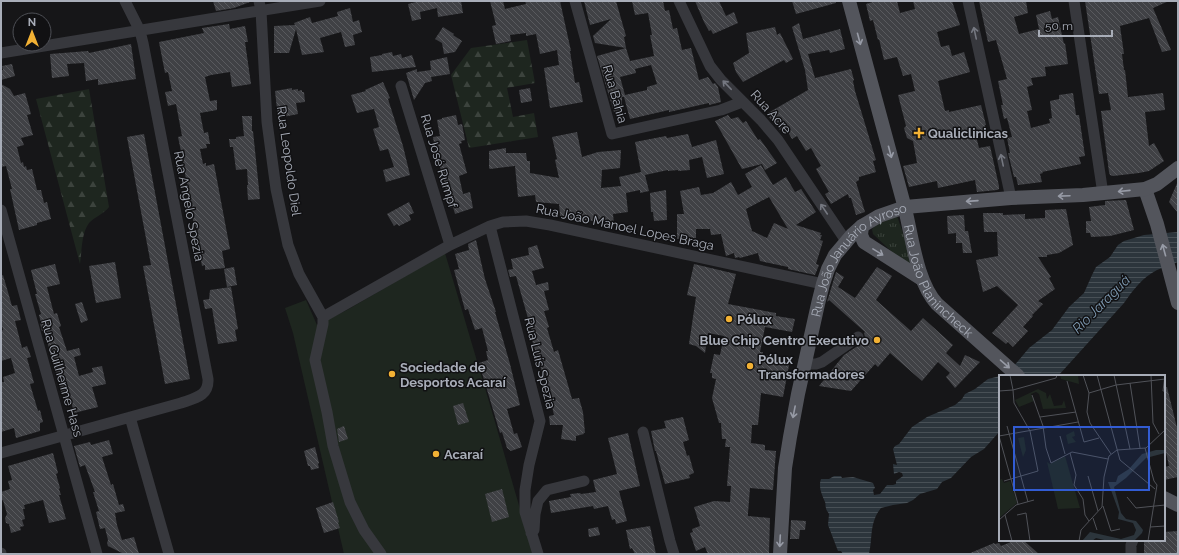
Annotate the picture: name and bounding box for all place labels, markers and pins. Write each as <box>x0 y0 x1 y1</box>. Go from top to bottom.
place label: Qualiclinicas <box>928 126 1008 141</box>
marker: Qualiclinicas <box>913 127 925 139</box>
place label: Pólux <box>737 312 772 327</box>
marker: Pólux <box>724 314 734 324</box>
place label: Blue Chip Centro Executivo <box>700 333 869 348</box>
marker: Blue Chip Centro Executivo <box>872 335 882 345</box>
place label: Pólux Transformadores <box>758 352 865 382</box>
place label: Sociedade de Desportos Acaraí <box>400 360 506 390</box>
marker: Pólux Transformadores <box>745 361 755 371</box>
marker: Sociedade de Desportos Acaraí <box>387 369 397 379</box>
place label: Acaraí <box>444 447 484 462</box>
marker: Acaraí <box>431 449 441 459</box>

